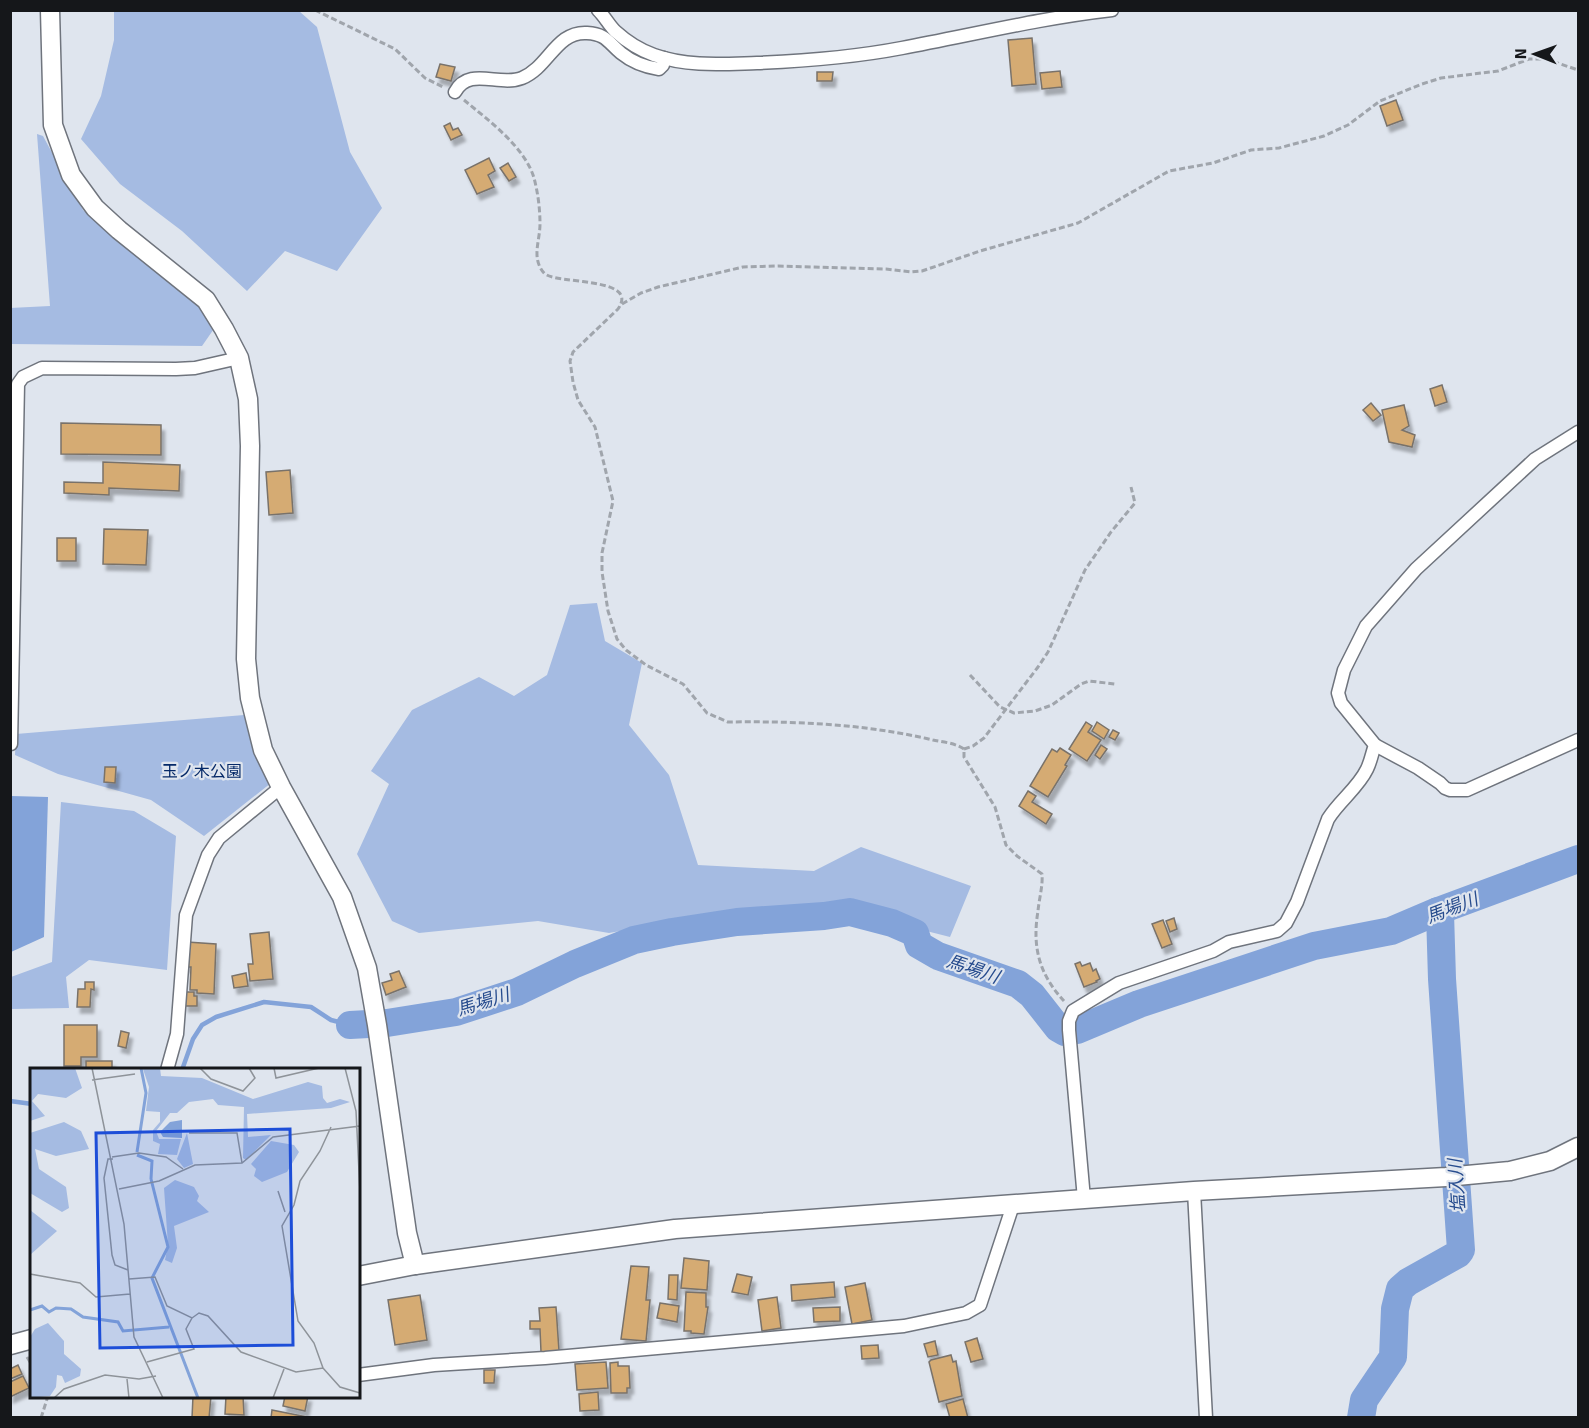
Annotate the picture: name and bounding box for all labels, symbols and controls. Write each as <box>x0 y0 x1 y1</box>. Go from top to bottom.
north arrow <box>1505 24 1565 84</box>
text: N <box>1511 48 1531 59</box>
park label: 玉ノ木公園 <box>162 762 242 782</box>
water label: 馬場川 <box>1423 887 1483 928</box>
water label: 馬場川 <box>944 950 1004 989</box>
water label: 馬場川 <box>454 983 514 1020</box>
inset map <box>30 1068 360 1398</box>
water label: 塩入川 <box>1444 1156 1470 1214</box>

